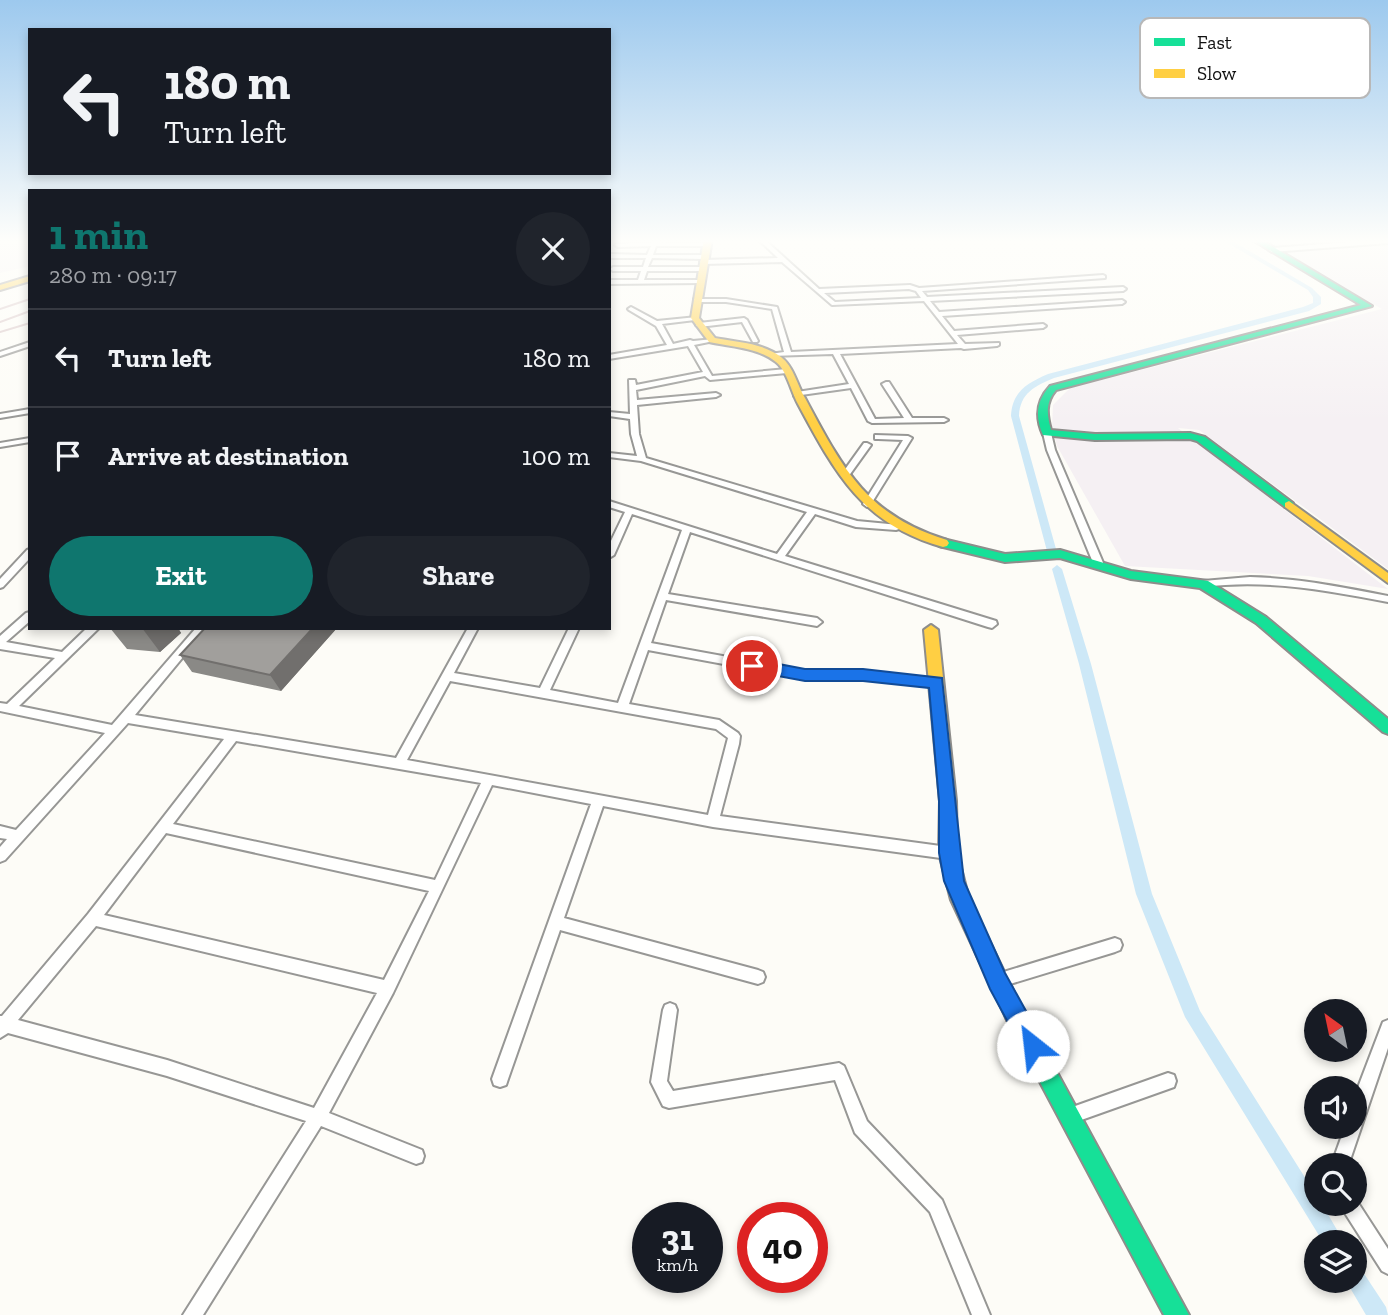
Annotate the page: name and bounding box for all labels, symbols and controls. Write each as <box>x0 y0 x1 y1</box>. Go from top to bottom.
legend <box>1140 18 1370 98</box>
text: Fast <box>1197 31 1232 54</box>
text: 180 m <box>164 53 291 112</box>
icon: left <box>49 56 140 147</box>
text: Slow <box>1197 62 1237 85</box>
text: Turn left <box>164 113 286 151</box>
text: 1 min <box>49 209 148 260</box>
button: close <box>516 212 590 286</box>
text: 280 m · 09:17 <box>49 261 177 289</box>
icon: left <box>49 339 87 377</box>
text: Turn left <box>108 342 211 374</box>
text: 180 m <box>523 342 590 374</box>
icon: arrive <box>49 437 87 475</box>
text: Arrive at destination <box>108 440 348 472</box>
text: 100 m <box>522 440 590 472</box>
button: Exit <box>49 536 313 616</box>
button: Share <box>327 536 590 616</box>
pin <box>722 636 782 696</box>
icon: arrive <box>733 647 771 685</box>
north arrow <box>1304 999 1367 1062</box>
map controls <box>1304 999 1367 1293</box>
position arrow <box>996 1009 1070 1083</box>
button: sound <box>1304 1076 1367 1139</box>
button: search <box>1304 1153 1367 1216</box>
speed limit sign: 40 <box>737 1202 828 1293</box>
text: 31 <box>661 1217 694 1259</box>
button: layers <box>1304 1230 1367 1293</box>
text: km/h <box>657 1254 698 1276</box>

